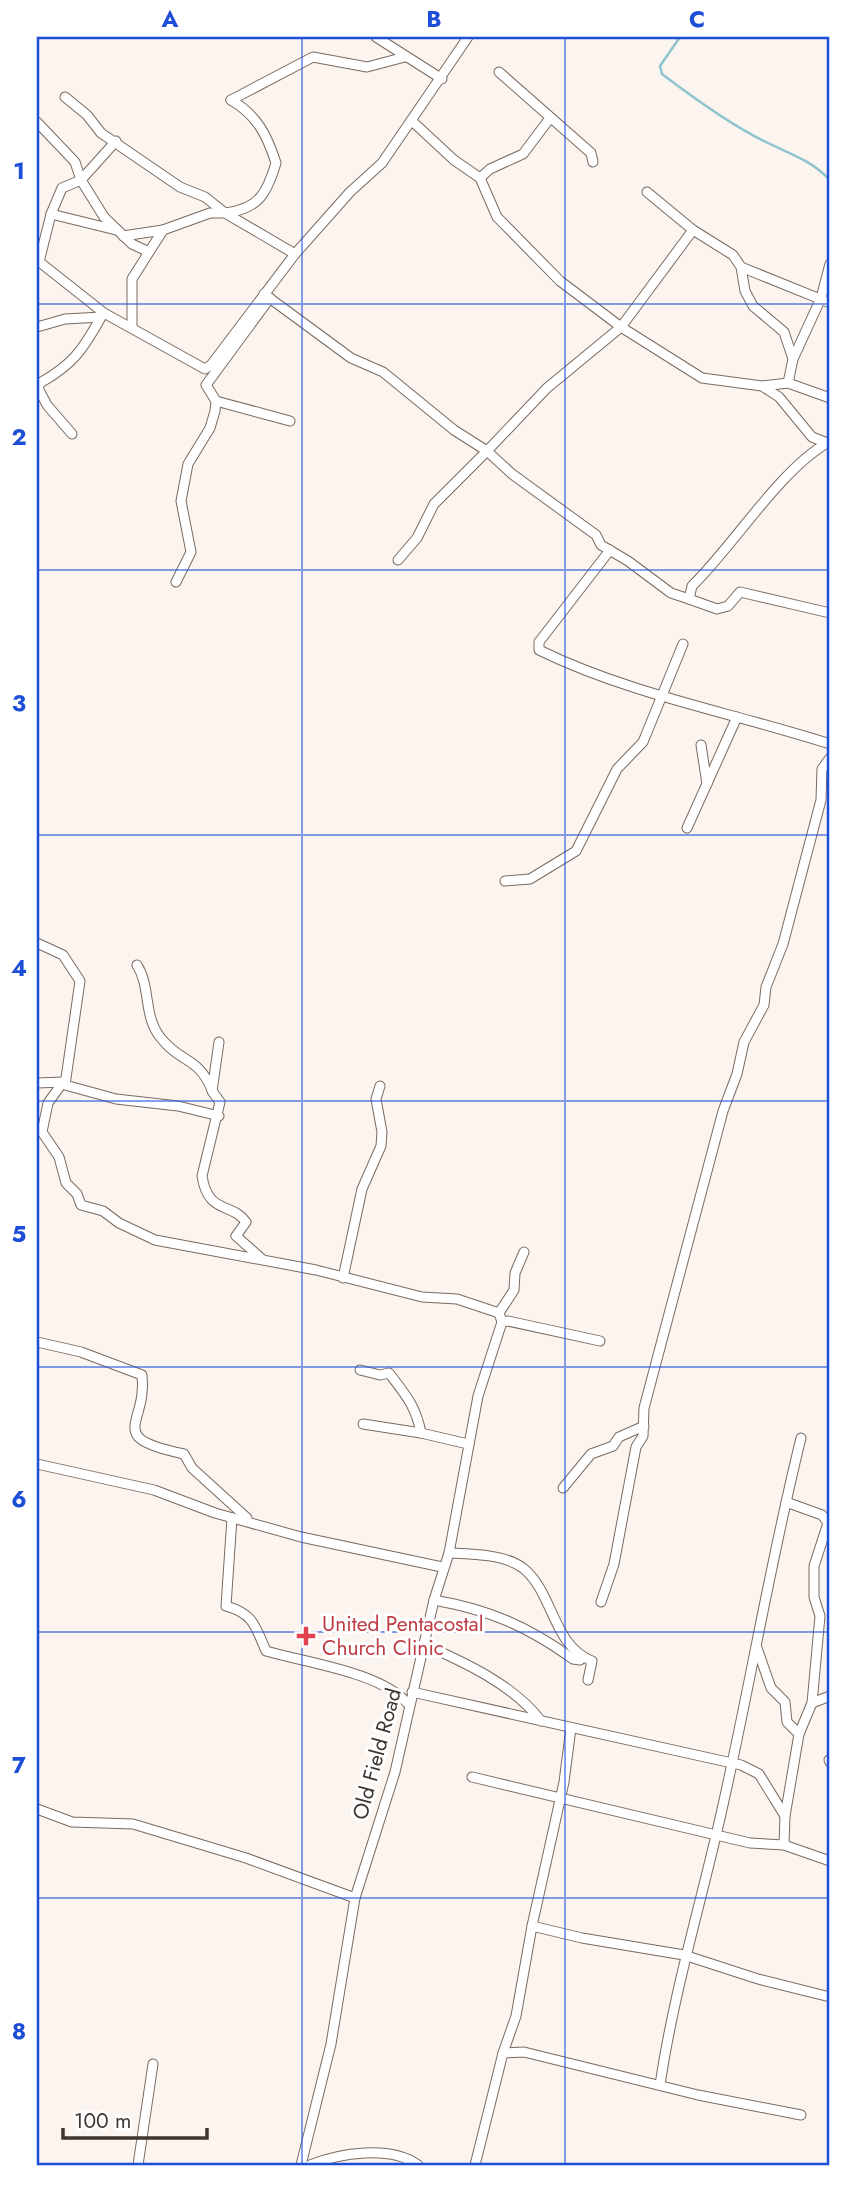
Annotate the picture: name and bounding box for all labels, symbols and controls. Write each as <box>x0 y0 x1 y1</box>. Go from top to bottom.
text: A <box>161 2 179 36</box>
text: B <box>426 2 442 36</box>
text: C <box>689 2 705 36</box>
text: 1 <box>13 154 25 188</box>
text: 2 <box>11 420 27 454</box>
text: 3 <box>12 686 26 720</box>
text: 4 <box>11 951 27 985</box>
text: 5 <box>12 1217 26 1251</box>
text: 6 <box>11 1482 27 1516</box>
place label: United Pentacostal Church Clinic <box>322 1609 484 1663</box>
marker: United Pentacostal Church Clinic <box>296 1626 316 1646</box>
street label: Old Field Road <box>345 1685 409 1823</box>
text: 7 <box>12 1748 26 1782</box>
text: 8 <box>12 2014 26 2048</box>
scale bar <box>63 2097 206 2141</box>
text: 100 m <box>74 2106 131 2136</box>

